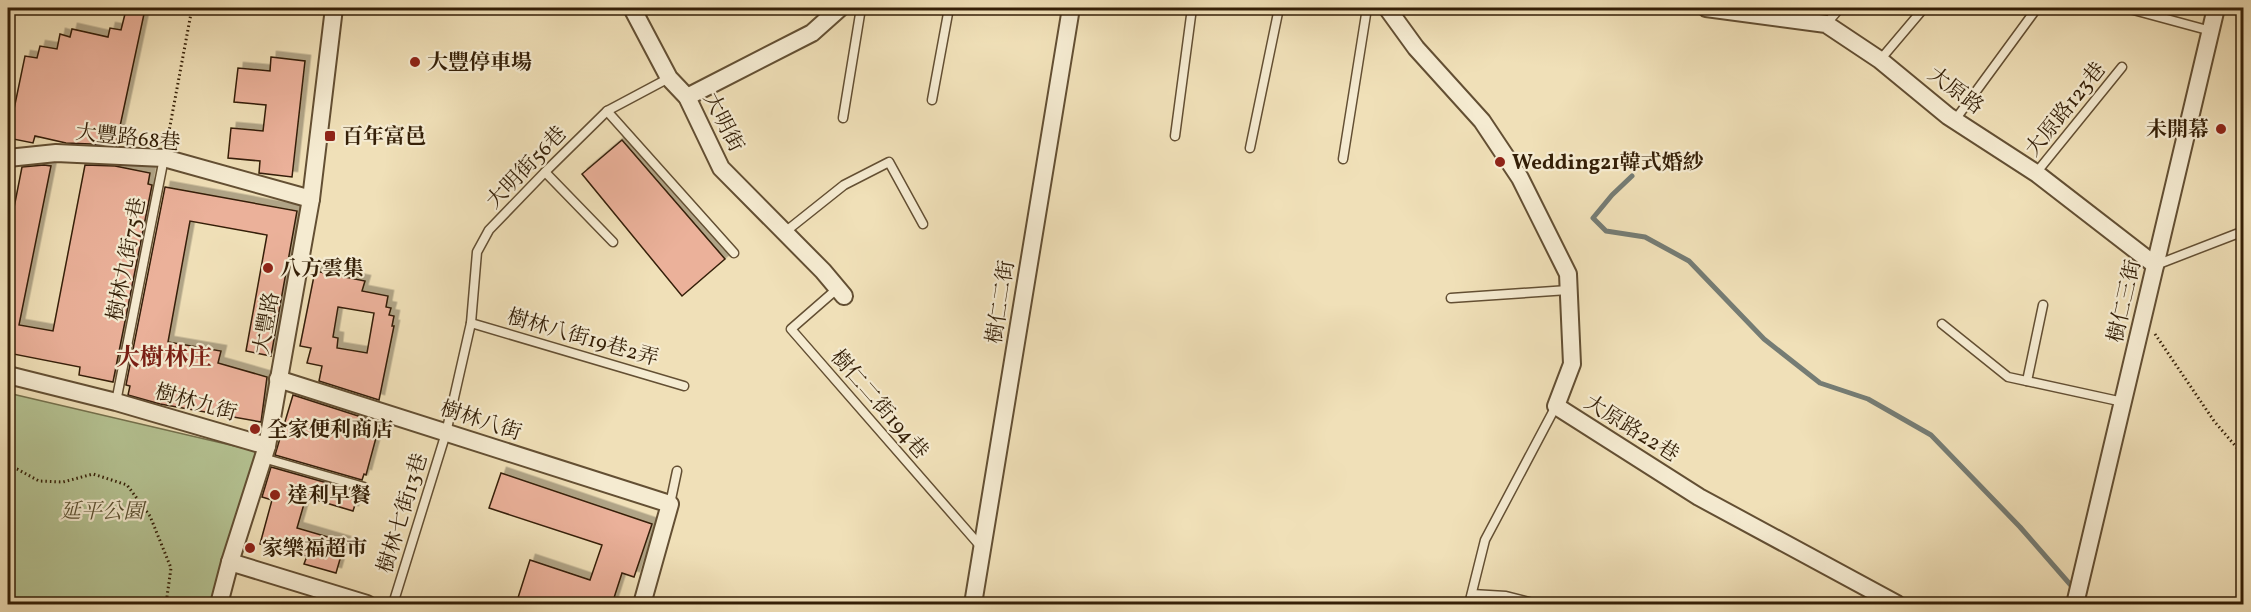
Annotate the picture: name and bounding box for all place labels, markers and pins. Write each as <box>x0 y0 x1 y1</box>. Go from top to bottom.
place label: 大豐停車場 <box>427 49 532 78</box>
marker: 大豐停車場 <box>408 55 422 69</box>
place label: 未開幕 <box>2146 116 2209 145</box>
marker: 未開幕 <box>2214 122 2228 136</box>
place label: 百年富邑 <box>342 123 426 152</box>
marker: 百年富邑 <box>323 129 337 143</box>
place label: Wedding21韓式婚紗 <box>1512 149 1704 178</box>
marker: Wedding21韓式婚紗 <box>1493 155 1507 169</box>
place label: 八方雲集 <box>280 255 364 284</box>
marker: 八方雲集 <box>261 261 275 275</box>
place label: 全家便利商店 <box>267 416 393 445</box>
marker: 全家便利商店 <box>248 422 262 436</box>
place label: 達利早餐 <box>287 482 371 511</box>
marker: 達利早餐 <box>268 488 282 502</box>
place label: 家樂福超市 <box>262 535 367 564</box>
marker: 家樂福超市 <box>243 541 257 555</box>

